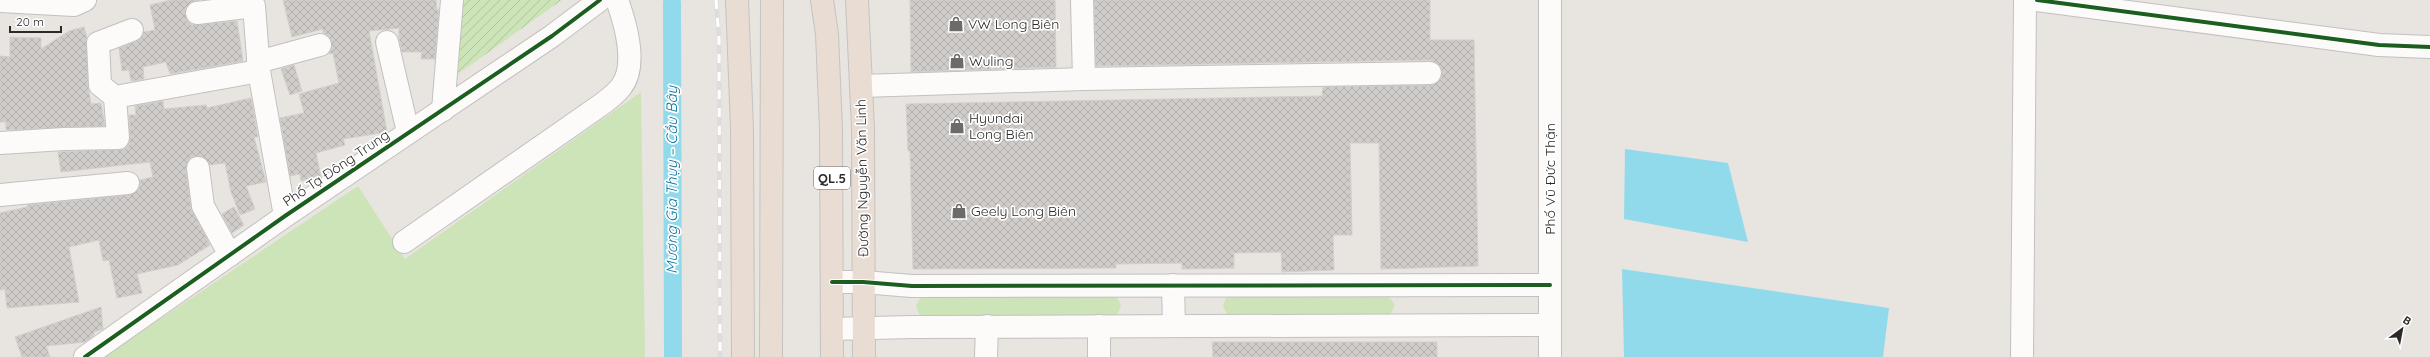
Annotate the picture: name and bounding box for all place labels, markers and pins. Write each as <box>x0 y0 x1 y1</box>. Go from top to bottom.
shop icon: VW Long Biên <box>947 15 965 33</box>
place label: VW Long Biên <box>968 15 1059 33</box>
shop icon: Wuling <box>948 52 966 70</box>
place label: Wuling <box>969 52 1013 70</box>
place label: Hyundai Long Biên <box>969 109 1034 143</box>
shop icon: Hyundai Long Biên <box>948 117 966 135</box>
shop icon: Geely Long Biên <box>950 202 968 220</box>
place label: Geely Long Biên <box>971 202 1076 220</box>

